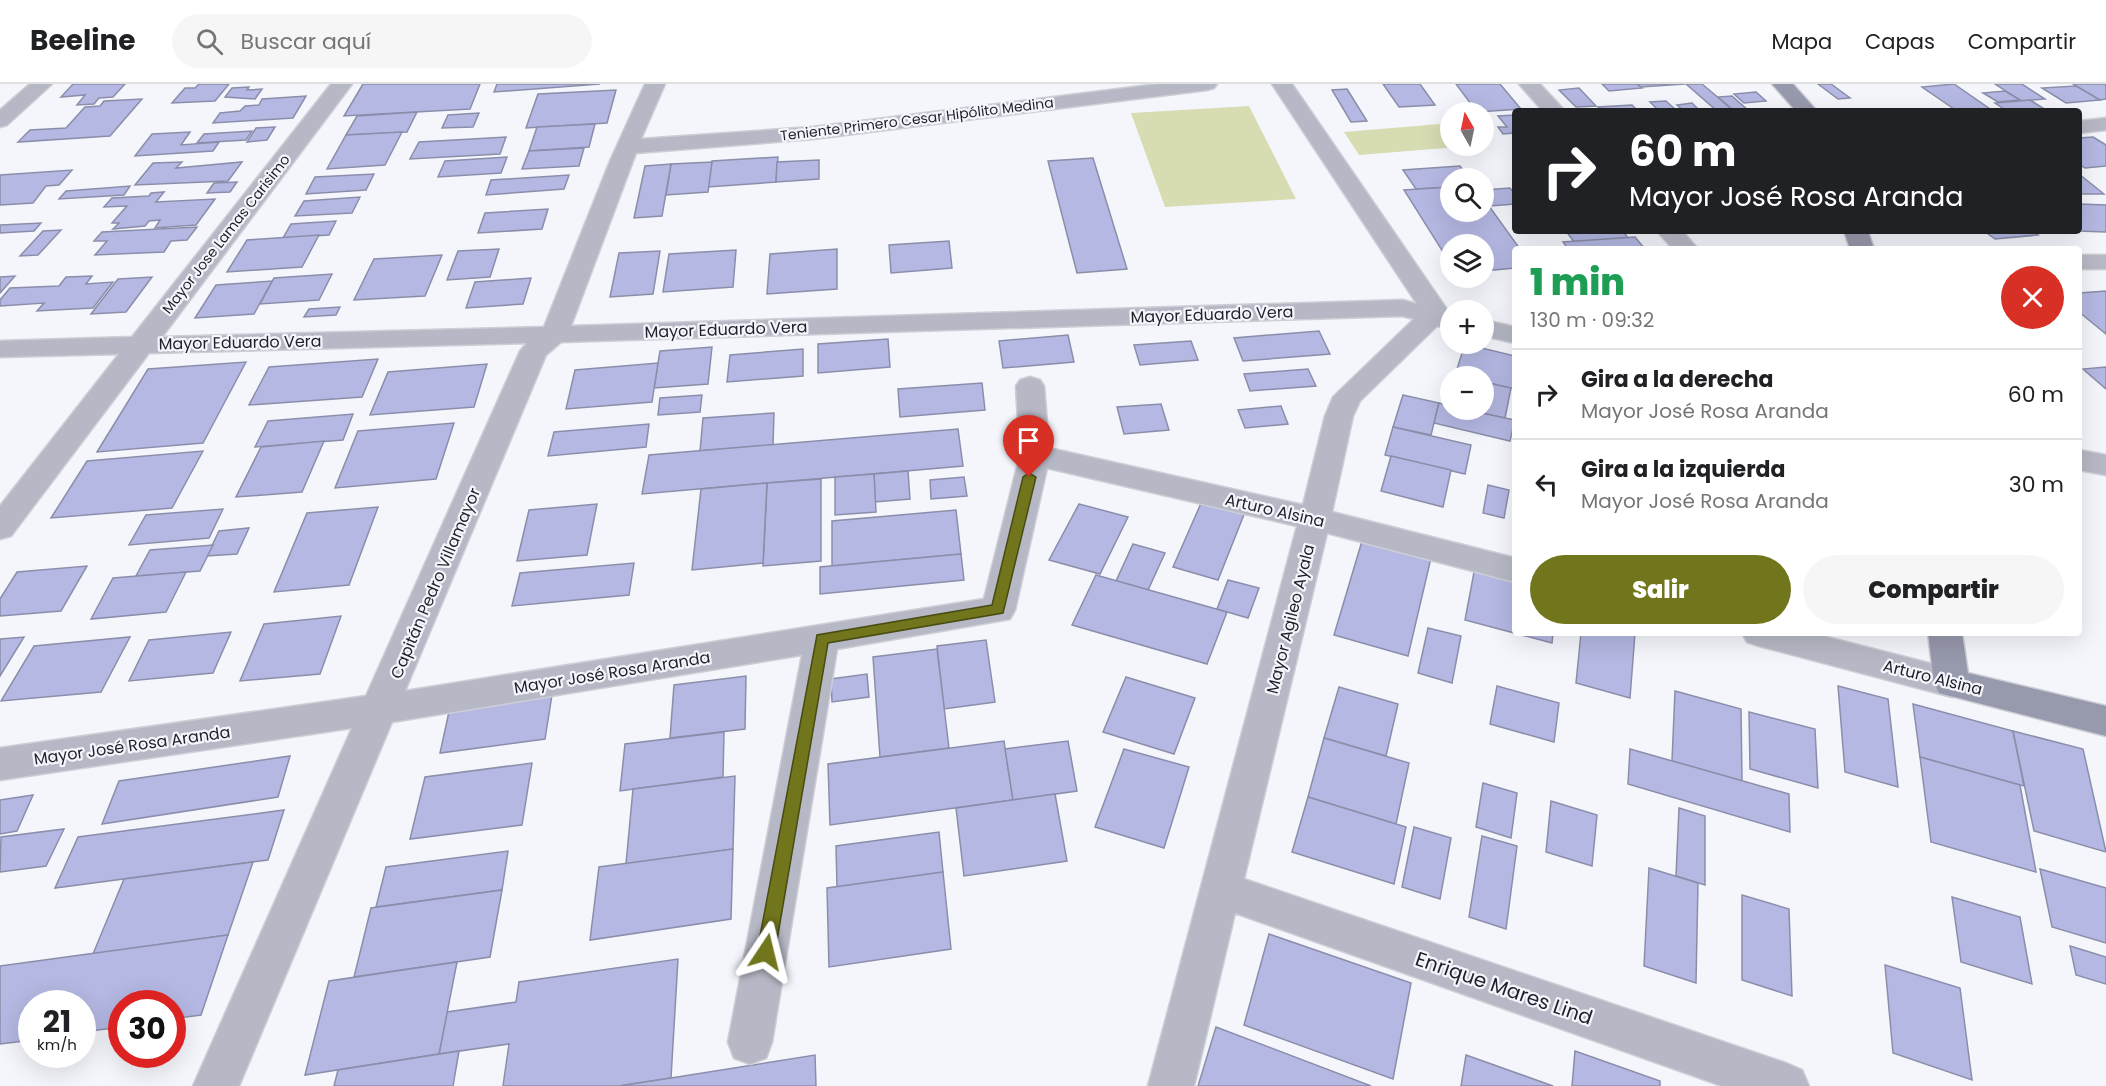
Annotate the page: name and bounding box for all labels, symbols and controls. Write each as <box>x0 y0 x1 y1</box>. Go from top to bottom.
search box <box>172 14 592 68</box>
text: Beeline <box>30 21 136 60</box>
icon: search <box>193 25 226 58</box>
text: Buscar aquí <box>241 26 371 57</box>
text: Mapa <box>1771 27 1832 56</box>
text: Capas <box>1865 27 1935 56</box>
text: Compartir <box>1968 27 2076 56</box>
street label: Teniente Primero Cesar Hipólito Medina <box>779 92 1055 146</box>
north arrow <box>1440 102 1494 156</box>
map controls <box>1440 102 1494 420</box>
text: 60 m <box>1629 122 1737 181</box>
icon: right <box>1530 132 1608 210</box>
street label: Mayor Jose Lamas Carisimo <box>157 150 295 318</box>
button: search <box>1440 168 1494 222</box>
text: Mayor José Rosa Aranda <box>1629 178 1963 215</box>
button: layers <box>1440 234 1494 288</box>
text: 1 min <box>1530 257 1625 308</box>
button: close <box>2001 266 2064 329</box>
street label: Mayor Eduardo Vera <box>1130 300 1294 329</box>
button: + <box>1440 300 1494 354</box>
text: 130 m · 09:32 <box>1530 306 1654 334</box>
street label: Mayor Eduardo Vera <box>644 315 808 344</box>
street label: Mayor Eduardo Vera <box>158 330 322 355</box>
text: Gira a la derecha <box>1581 364 1774 395</box>
button: − <box>1440 366 1494 420</box>
icon: right <box>1530 378 1563 411</box>
text: 60 m <box>2008 379 2064 410</box>
text: Mayor José Rosa Aranda <box>1581 397 1829 425</box>
pin <box>1003 415 1054 477</box>
icon: arrive <box>1012 424 1045 457</box>
text: Gira a la izquierda <box>1581 454 1785 485</box>
icon: left <box>1530 468 1563 501</box>
text: 30 m <box>2009 469 2064 500</box>
street label: Capitán Pedro Villamayor <box>385 484 486 682</box>
text: Mayor José Rosa Aranda <box>1581 487 1829 515</box>
street label: Arturo Alsina <box>1223 488 1327 533</box>
street label: Mayor Agileo Ayala <box>1261 542 1320 696</box>
button: Salir <box>1530 555 1791 624</box>
button: Compartir <box>1803 555 2064 624</box>
street label: Mayor José Rosa Aranda <box>512 646 712 699</box>
street label: Arturo Alsina <box>1881 654 1985 701</box>
street label: Mayor José Rosa Aranda <box>32 720 232 771</box>
position arrow <box>734 920 798 984</box>
street label: Enrique Mares Lind <box>1412 945 1596 1031</box>
speed limit sign: 30 <box>108 990 186 1068</box>
text: 21 <box>43 1000 71 1043</box>
text: km/h <box>37 1034 77 1055</box>

